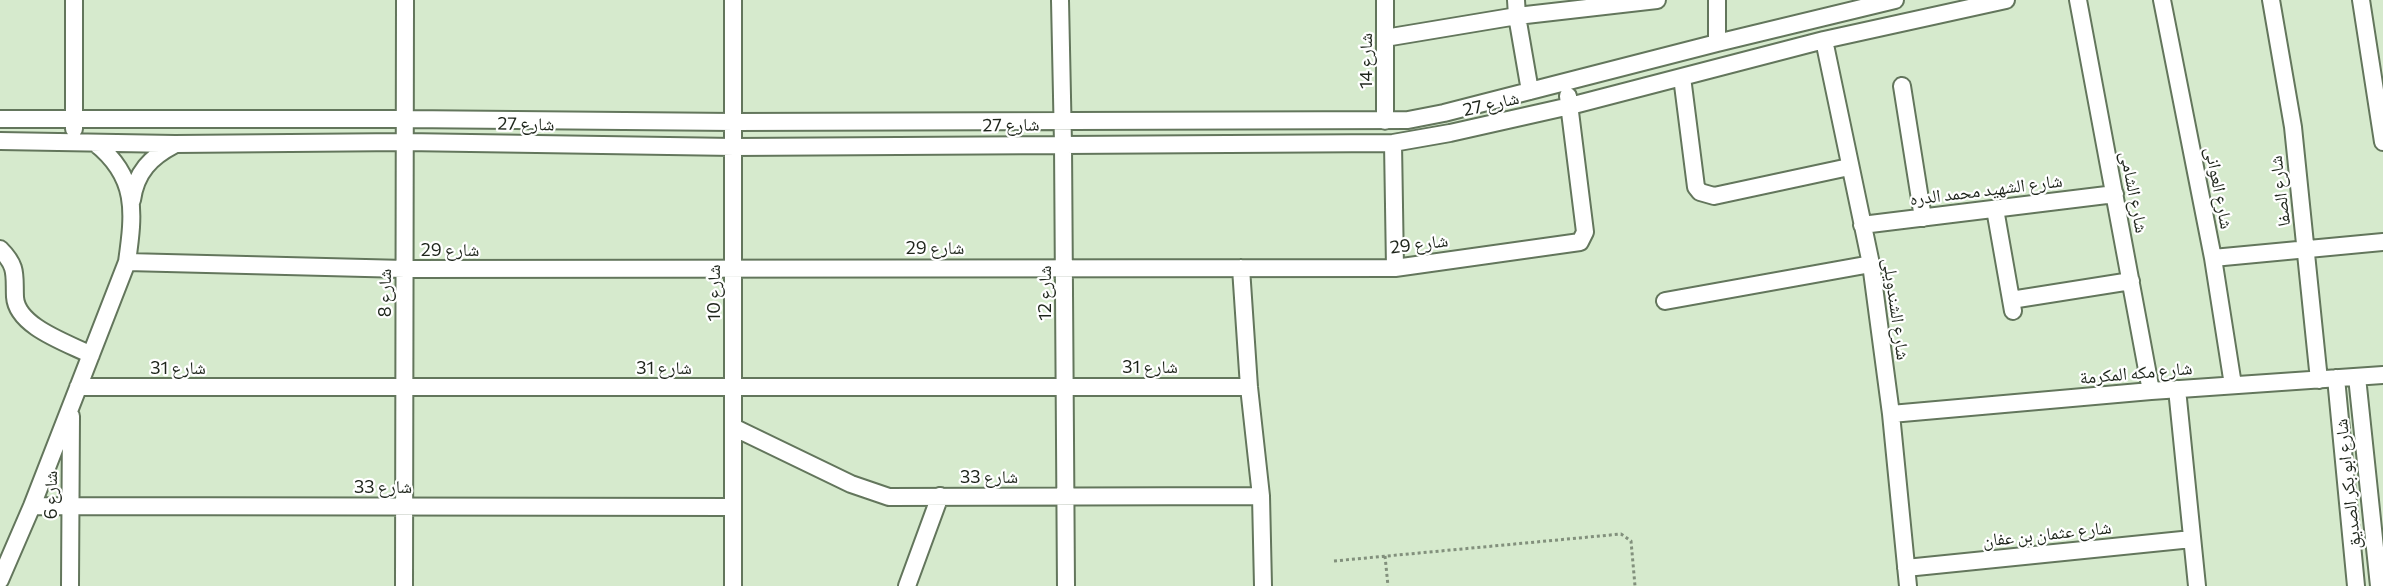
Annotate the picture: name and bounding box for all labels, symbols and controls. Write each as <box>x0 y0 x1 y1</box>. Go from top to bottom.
street label: شارع 14 <box>1355 33 1377 89</box>
street label: شارع 27 <box>1461 87 1521 121</box>
street label: شارع 27 <box>497 113 555 135</box>
street label: شارع 27 <box>982 114 1040 136</box>
street label: شارع العوانى <box>2200 145 2238 231</box>
street label: شارع الشامى <box>2115 149 2153 235</box>
street label: شارع الصفا <box>2265 154 2295 228</box>
street label: شارع الشهيد محمد الدره <box>1908 170 2064 210</box>
street label: شارع 29 <box>1389 230 1449 258</box>
street label: شارع 29 <box>906 237 964 259</box>
street label: شارع 29 <box>421 239 479 261</box>
street label: شارع الشندويلى <box>1878 257 1914 361</box>
street label: شارع 10 <box>703 264 725 322</box>
street label: شارع 12 <box>1034 265 1056 321</box>
street label: شارع 8 <box>374 269 396 317</box>
street label: شارع 31 <box>1122 356 1178 378</box>
street label: شارع 31 <box>150 357 206 379</box>
street label: شارع 31 <box>636 357 692 379</box>
street label: شارع مكه المكرمة <box>2079 357 2193 389</box>
street label: شارع ابو بكر الصديق <box>2330 418 2366 550</box>
street label: شارع 33 <box>960 466 1018 488</box>
street label: شارع 6 <box>40 471 62 519</box>
street label: شارع 33 <box>354 476 412 498</box>
street label: شارع عثمان بن عفان <box>1982 517 2112 551</box>

